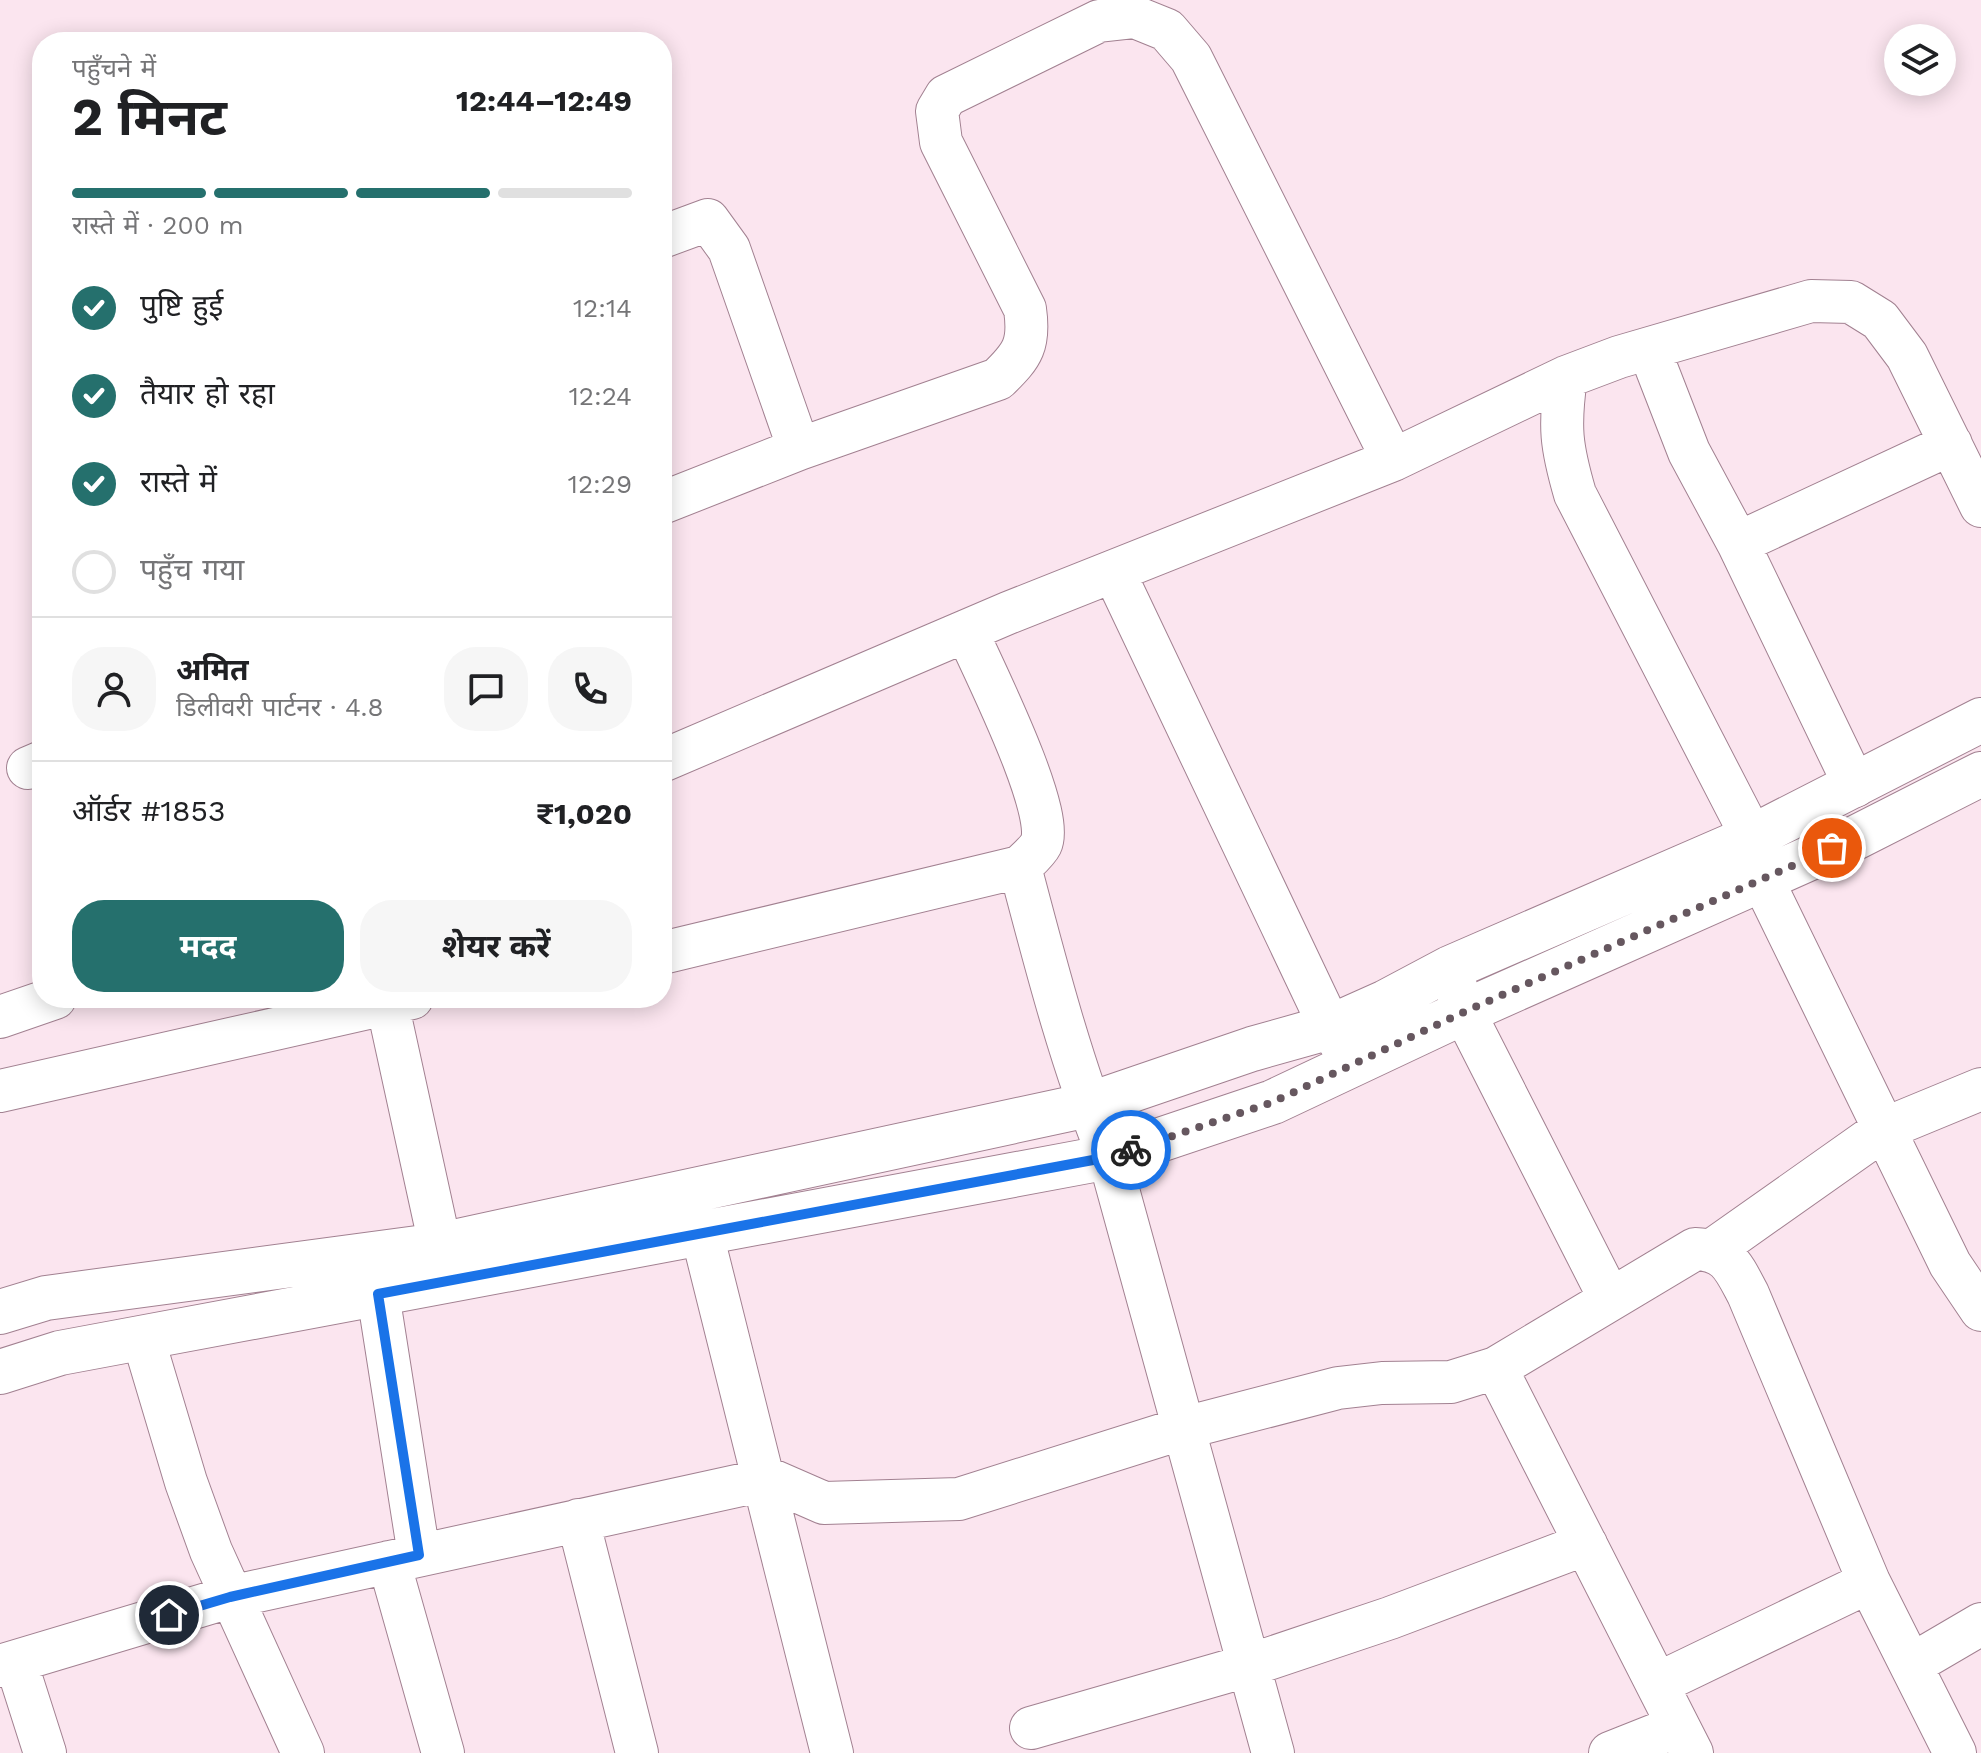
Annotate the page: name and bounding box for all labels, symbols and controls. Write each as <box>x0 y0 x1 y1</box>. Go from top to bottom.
map controls <box>1884 24 1956 96</box>
button: layers <box>1884 24 1956 96</box>
text: पहुँचने में <box>72 53 156 83</box>
text: 12:44–12:49 <box>456 83 632 118</box>
text: 2 मिनट <box>72 87 227 148</box>
text: रास्ते में · 200 m <box>72 210 243 240</box>
icon: check <box>72 286 116 330</box>
text: पुष्टि हुई <box>140 288 223 323</box>
text: 12:14 <box>573 293 632 323</box>
icon: check <box>72 374 116 418</box>
text: तैयार हो रहा <box>140 376 275 411</box>
text: 12:24 <box>569 381 632 411</box>
icon: check <box>72 462 116 506</box>
text: रास्ते में <box>140 464 217 499</box>
text: 12:29 <box>568 469 632 499</box>
text: पहुँच गया <box>140 552 244 587</box>
button: person <box>72 647 156 731</box>
button: chat <box>444 647 528 731</box>
button: phone <box>548 647 632 731</box>
text: अमित <box>176 652 249 687</box>
text: डिलीवरी पार्टनर · 4.8 <box>176 692 384 722</box>
text: ऑर्डर #1853 <box>72 793 226 828</box>
text: ₹1,020 <box>536 796 632 831</box>
pin <box>1798 814 1866 882</box>
icon: bag <box>1810 826 1854 870</box>
button: मदद <box>72 900 344 992</box>
button: शेयर करें <box>360 900 632 992</box>
courier <box>1091 1110 1171 1190</box>
icon: bike <box>1109 1128 1153 1172</box>
pin <box>135 1581 203 1649</box>
icon: home <box>147 1593 191 1637</box>

